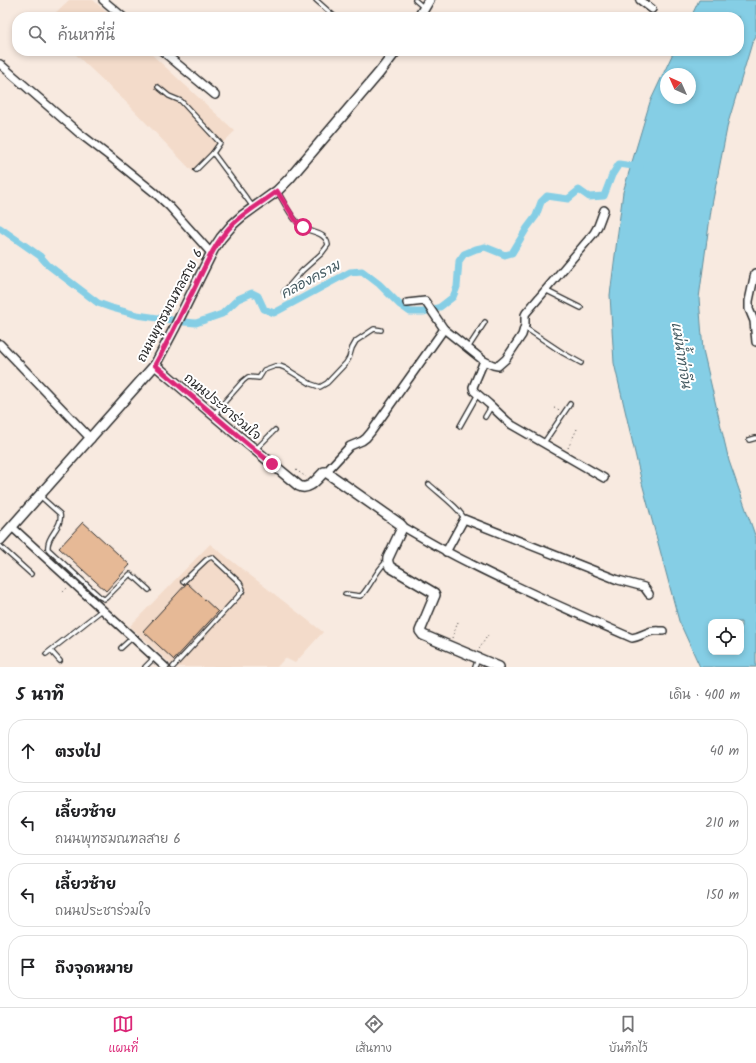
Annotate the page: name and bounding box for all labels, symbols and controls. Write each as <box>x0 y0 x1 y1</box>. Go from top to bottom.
search box <box>12 12 744 56</box>
icon: search <box>26 23 48 45</box>
text: ค้นหาที่นี่ <box>58 24 115 48</box>
north arrow <box>660 68 696 104</box>
route start <box>294 218 312 236</box>
street label: ถนนพุทธมณฑลสาย 6 <box>132 245 209 366</box>
water label: คลองคราม <box>277 254 346 305</box>
water label: แม่น้ำท่าจีน <box>665 320 700 390</box>
street label: ถนนประชาร่วมใจ <box>179 368 265 446</box>
route end <box>263 455 281 473</box>
map controls <box>708 619 744 655</box>
button: locate <box>708 619 744 655</box>
text: 5 นาที <box>16 682 64 709</box>
text: เดิน · 400 m <box>669 685 740 706</box>
icon: ahead <box>17 740 39 762</box>
text: ตรงไป <box>55 741 101 765</box>
text: 40 m <box>710 741 739 762</box>
text: เลี้ยวซ้าย <box>55 801 116 825</box>
icon: left <box>17 812 39 834</box>
text: 210 m <box>705 813 739 834</box>
text: ถนนพุทธมณฑลสาย 6 <box>55 829 181 850</box>
text: เลี้ยวซ้าย <box>55 873 116 897</box>
icon: left <box>17 884 39 906</box>
text: 150 m <box>706 885 739 906</box>
text: ถนนประชาร่วมใจ <box>55 901 151 922</box>
icon: arrive <box>17 956 39 978</box>
text: ถึงจุดหมาย <box>55 957 133 981</box>
tab: แผนที่ <box>109 1013 138 1058</box>
tab: เส้นทาง <box>355 1013 392 1058</box>
tab: บันทึกไว้ <box>609 1013 647 1058</box>

